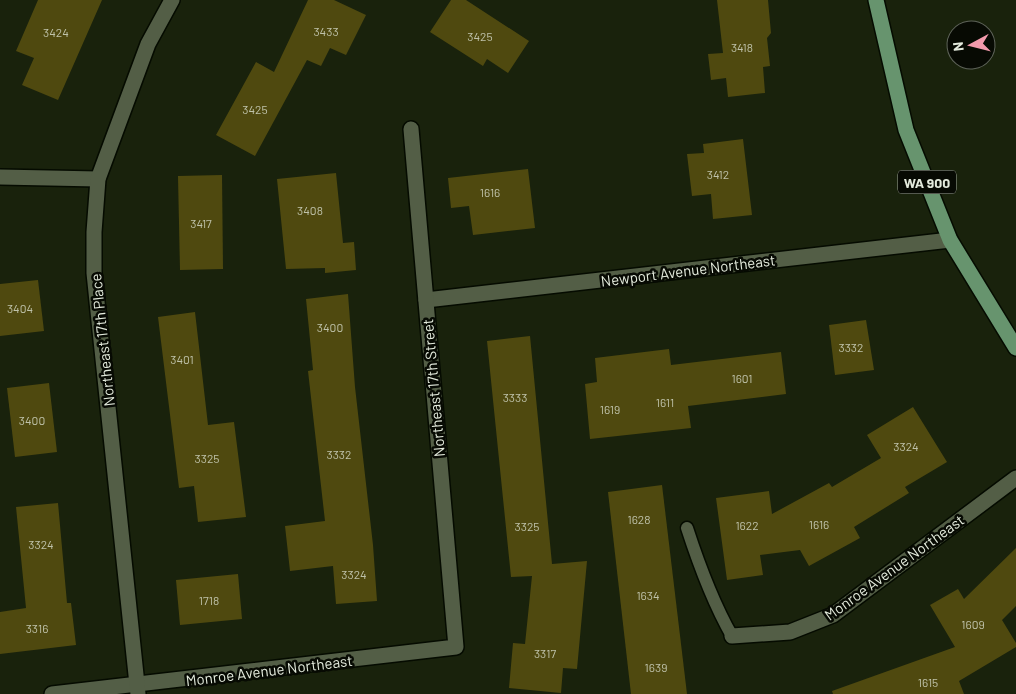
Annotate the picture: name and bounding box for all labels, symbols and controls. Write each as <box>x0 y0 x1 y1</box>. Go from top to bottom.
north arrow <box>946 20 996 70</box>
house number: 3433 <box>313 24 339 38</box>
house number: 3424 <box>43 25 69 39</box>
house number: 3425 <box>467 29 493 43</box>
house number: 3418 <box>731 40 753 54</box>
text: N <box>949 41 967 52</box>
house number: 3425 <box>242 102 268 116</box>
house number: 3412 <box>707 167 729 181</box>
road number: WA 900 <box>898 170 956 193</box>
house number: 1616 <box>480 185 500 199</box>
house number: 3408 <box>297 203 323 217</box>
house number: 3417 <box>190 216 212 230</box>
street label: Newport Avenue Northeast <box>600 250 776 290</box>
street label: Northeast 17th Place <box>86 273 118 407</box>
house number: 3404 <box>7 301 33 315</box>
street label: Northeast 17th Street <box>418 318 448 458</box>
house number: 3400 <box>317 320 343 334</box>
house number: 3332 <box>839 340 863 354</box>
house number: 3401 <box>170 352 194 366</box>
house number: 1601 <box>731 371 753 385</box>
house number: 3333 <box>503 390 527 404</box>
house number: 1611 <box>656 395 674 409</box>
house number: 1619 <box>600 402 620 416</box>
house number: 3400 <box>19 413 45 427</box>
house number: 3324 <box>893 439 919 453</box>
house number: 3332 <box>327 447 351 461</box>
house number: 3325 <box>195 451 219 465</box>
street label: Monroe Avenue Northeast <box>821 510 967 624</box>
house number: 1628 <box>627 512 651 526</box>
house number: 1616 <box>809 517 829 531</box>
house number: 1622 <box>735 518 759 532</box>
house number: 3325 <box>515 519 539 533</box>
house number: 3324 <box>28 537 54 551</box>
house number: 3324 <box>341 567 367 581</box>
house number: 1634 <box>636 588 660 602</box>
house number: 1718 <box>199 593 219 607</box>
house number: 1609 <box>961 617 985 631</box>
house number: 3316 <box>26 621 48 635</box>
house number: 3317 <box>534 646 556 660</box>
street label: Monroe Avenue Northeast <box>185 651 353 689</box>
house number: 1639 <box>645 660 667 674</box>
house number: 1615 <box>918 675 938 689</box>

